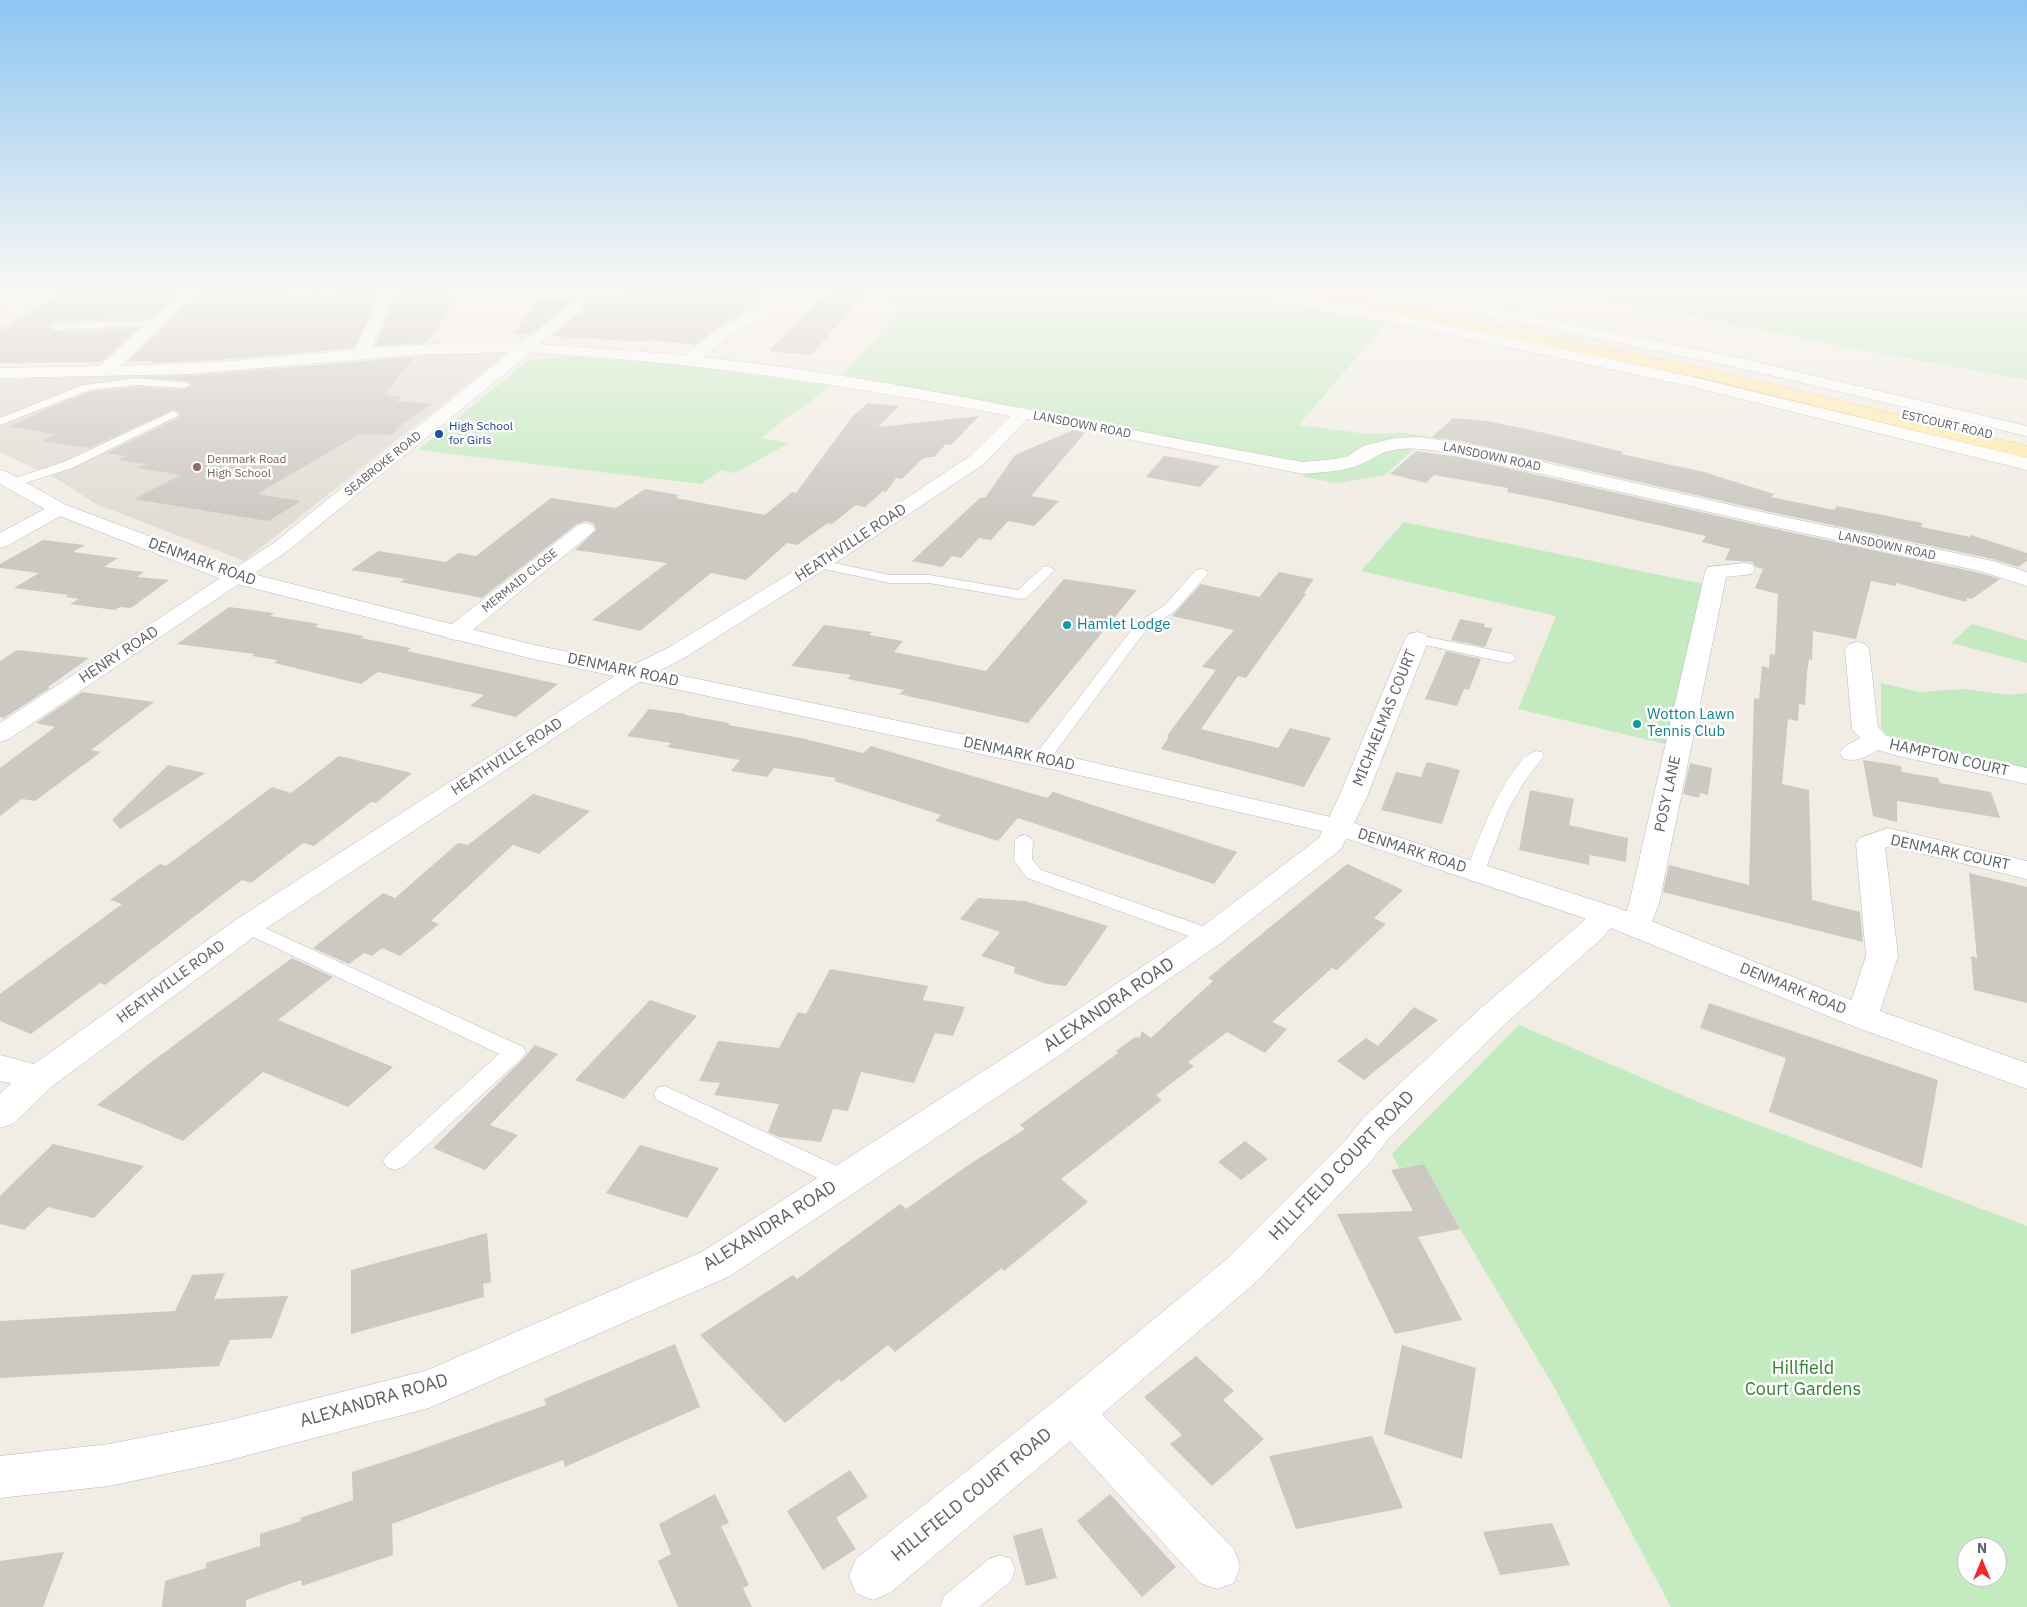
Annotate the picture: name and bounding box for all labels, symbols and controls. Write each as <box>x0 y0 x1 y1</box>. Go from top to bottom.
street label: LANSDOWN ROAD <box>1032 408 1132 442</box>
street label: ESTCOURT ROAD <box>1900 408 1994 442</box>
place label: High School for Girls <box>449 420 513 448</box>
marker: High School for Girls <box>433 428 445 440</box>
street label: SEABROKE ROAD <box>342 429 424 499</box>
street label: LANSDOWN ROAD <box>1442 440 1542 474</box>
place label: Denmark Road High School <box>207 453 286 481</box>
marker: Denmark Road High School <box>191 461 203 473</box>
street label: HEATHVILLE ROAD <box>792 500 910 586</box>
street label: LANSDOWN ROAD <box>1837 529 1937 563</box>
street label: DENMARK ROAD <box>146 534 258 590</box>
street label: MERMAID CLOSE <box>479 546 561 616</box>
place label: Hamlet Lodge <box>1077 616 1170 634</box>
marker: Hamlet Lodge <box>1061 619 1073 631</box>
street label: HENRY ROAD <box>76 623 162 687</box>
street label: MICHAELMAS COURT <box>1349 647 1421 789</box>
street label: DENMARK ROAD <box>566 649 680 691</box>
place label: Wotton Lawn Tennis Club <box>1647 706 1735 741</box>
street label: HEATHVILLE ROAD <box>448 714 566 800</box>
marker: Wotton Lawn Tennis Club <box>1631 718 1643 730</box>
street label: DENMARK ROAD <box>962 733 1076 775</box>
street label: HAMPTON COURT <box>1887 735 2011 781</box>
street label: POSY LANE <box>1651 754 1685 834</box>
street label: DENMARK ROAD <box>1355 825 1469 877</box>
street label: DENMARK COURT <box>1889 832 2011 874</box>
street label: HEATHVILLE ROAD <box>113 937 229 1027</box>
street label: ALEXANDRA ROAD <box>1039 953 1179 1057</box>
street label: DENMARK ROAD <box>1737 959 1849 1019</box>
street label: HILLFIELD COURT ROAD <box>1265 1087 1419 1245</box>
street label: ALEXANDRA ROAD <box>699 1176 841 1276</box>
park label: Hillfield Court Gardens <box>1745 1358 1861 1400</box>
street label: ALEXANDRA ROAD <box>297 1369 451 1433</box>
street label: HILLFIELD COURT ROAD <box>887 1424 1057 1566</box>
north arrow <box>1957 1537 2007 1587</box>
text: N <box>1977 1539 1987 1557</box>

